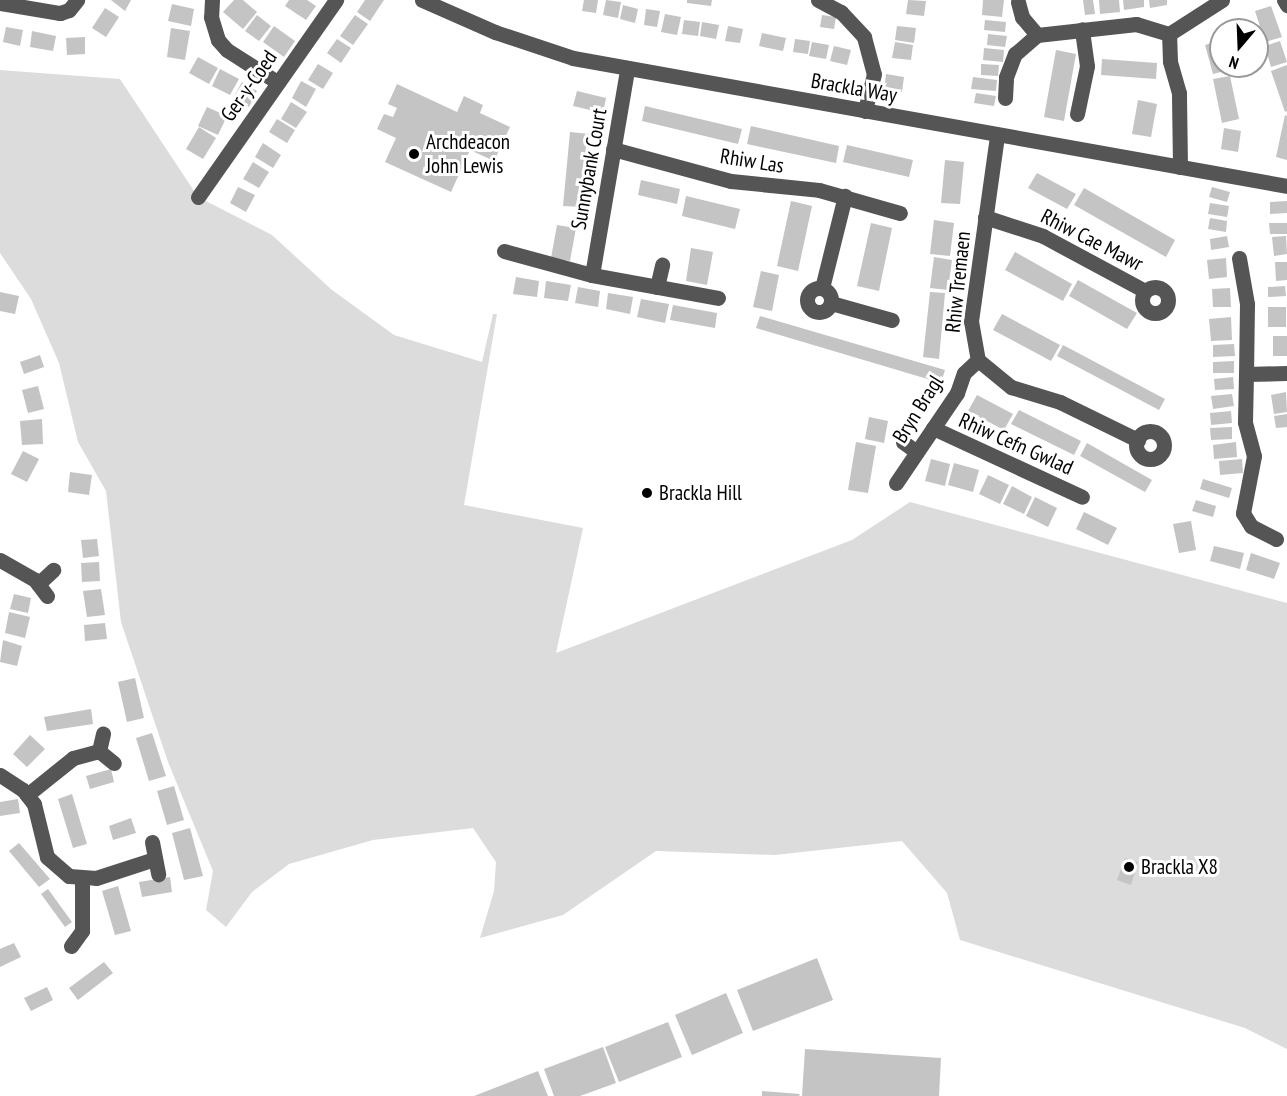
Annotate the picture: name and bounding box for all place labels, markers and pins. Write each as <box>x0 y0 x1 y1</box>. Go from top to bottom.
place label: Archdeacon John Lewis <box>426 129 510 179</box>
marker: Archdeacon John Lewis <box>407 147 421 161</box>
place label: Brackla Hill <box>659 480 742 506</box>
marker: Brackla Hill <box>640 486 654 500</box>
place label: Brackla X8 <box>1141 854 1218 880</box>
marker: Brackla X8 <box>1122 860 1136 874</box>

